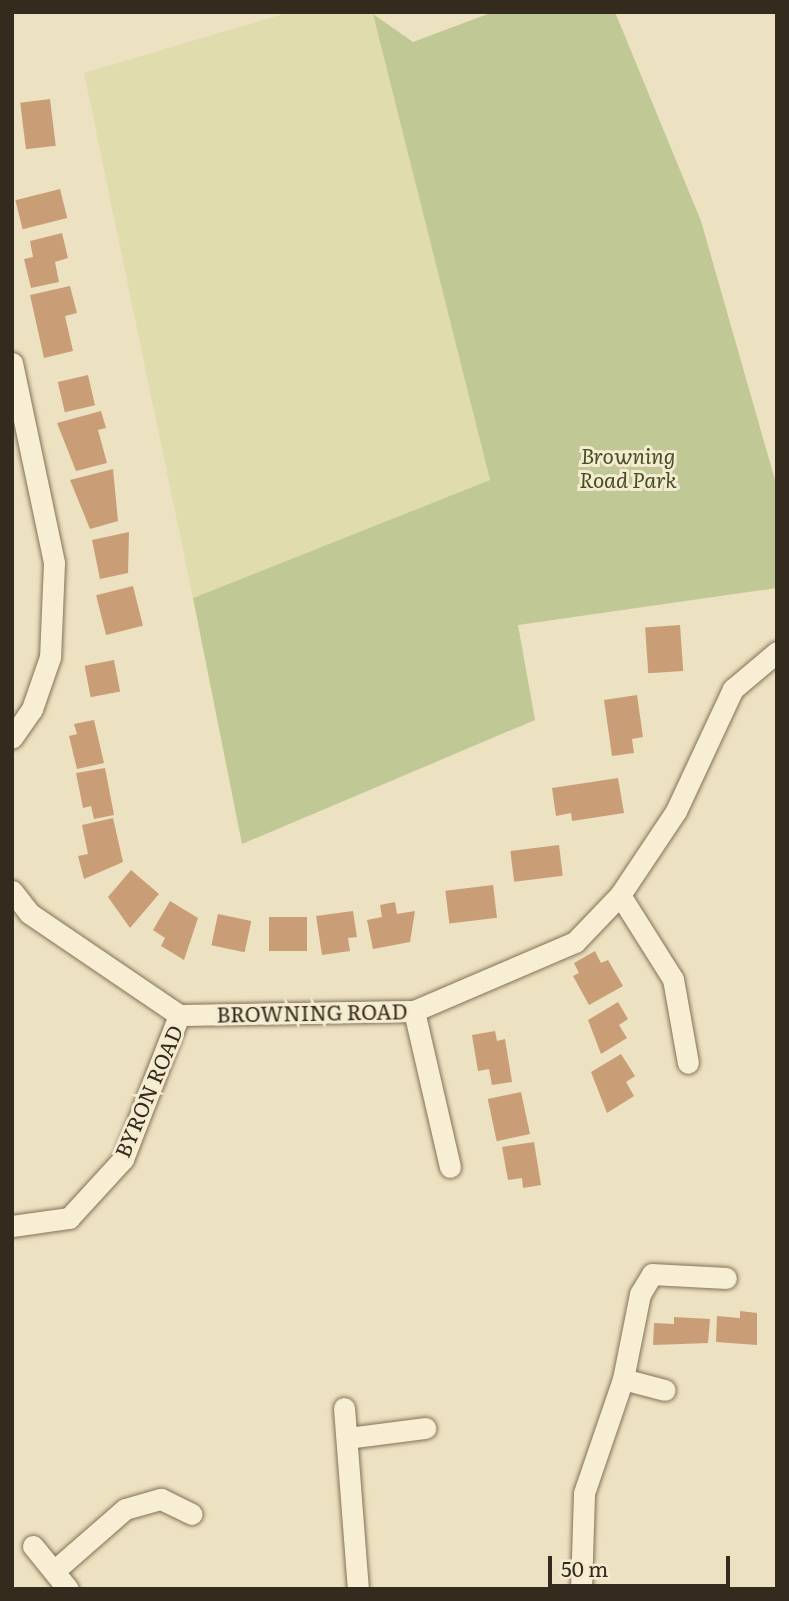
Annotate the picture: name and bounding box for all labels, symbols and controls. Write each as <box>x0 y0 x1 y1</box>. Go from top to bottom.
park label: Browning Road Park <box>579 442 677 492</box>
street label: BROWNING ROAD <box>216 998 408 1026</box>
street label: BYRON ROAD <box>109 1021 187 1161</box>
scale bar <box>551 1542 733 1586</box>
text: 50 m <box>561 1552 608 1583</box>

